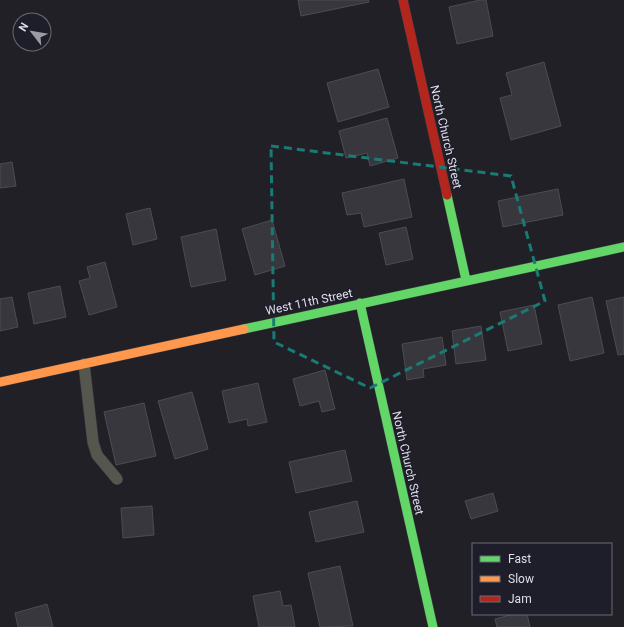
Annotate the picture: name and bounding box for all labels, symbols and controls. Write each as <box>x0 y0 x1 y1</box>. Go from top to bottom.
north arrow <box>12 12 52 52</box>
text: N <box>16 20 32 34</box>
street label: North Church Street <box>427 84 465 190</box>
street label: West 11th Street <box>264 286 354 318</box>
street label: North Church Street <box>389 410 427 516</box>
legend <box>472 543 612 615</box>
text: Fast <box>508 552 531 566</box>
text: Slow <box>508 572 534 586</box>
text: Jam <box>508 592 532 606</box>

